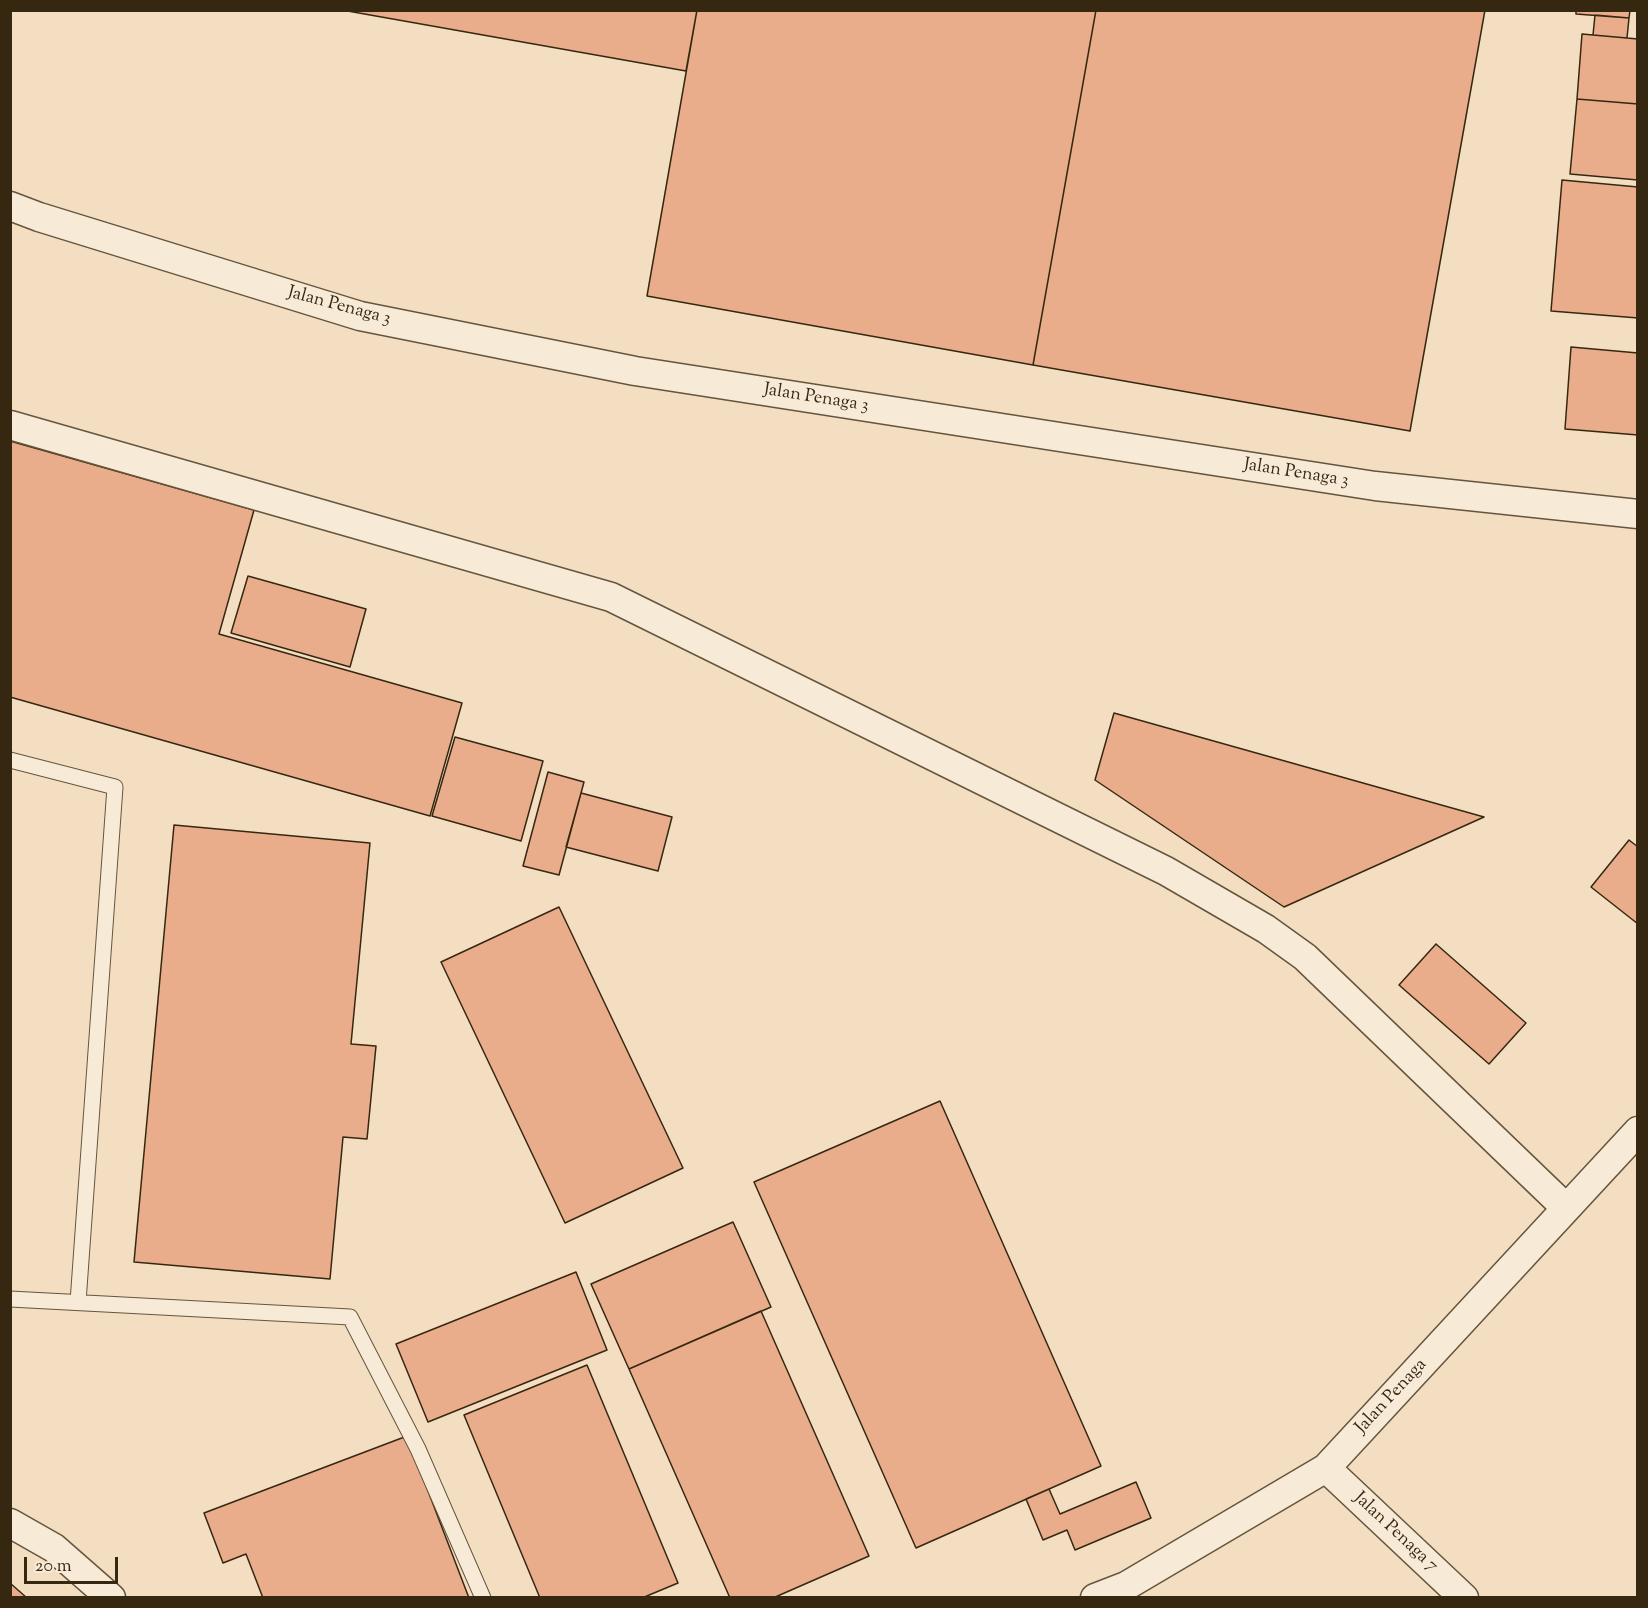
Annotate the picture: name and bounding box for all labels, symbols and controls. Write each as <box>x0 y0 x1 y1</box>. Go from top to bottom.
street label: Jalan Penaga 3 <box>285 283 393 331</box>
street label: Jalan Penaga 3 <box>762 380 870 418</box>
street label: Jalan Penaga 3 <box>1242 455 1350 493</box>
street label: Jalan Penaga <box>1352 1355 1432 1439</box>
street label: Jalan Penaga 7 <box>1348 1488 1442 1578</box>
scale bar <box>27 1545 122 1583</box>
text: 20 m <box>35 1554 72 1580</box>

